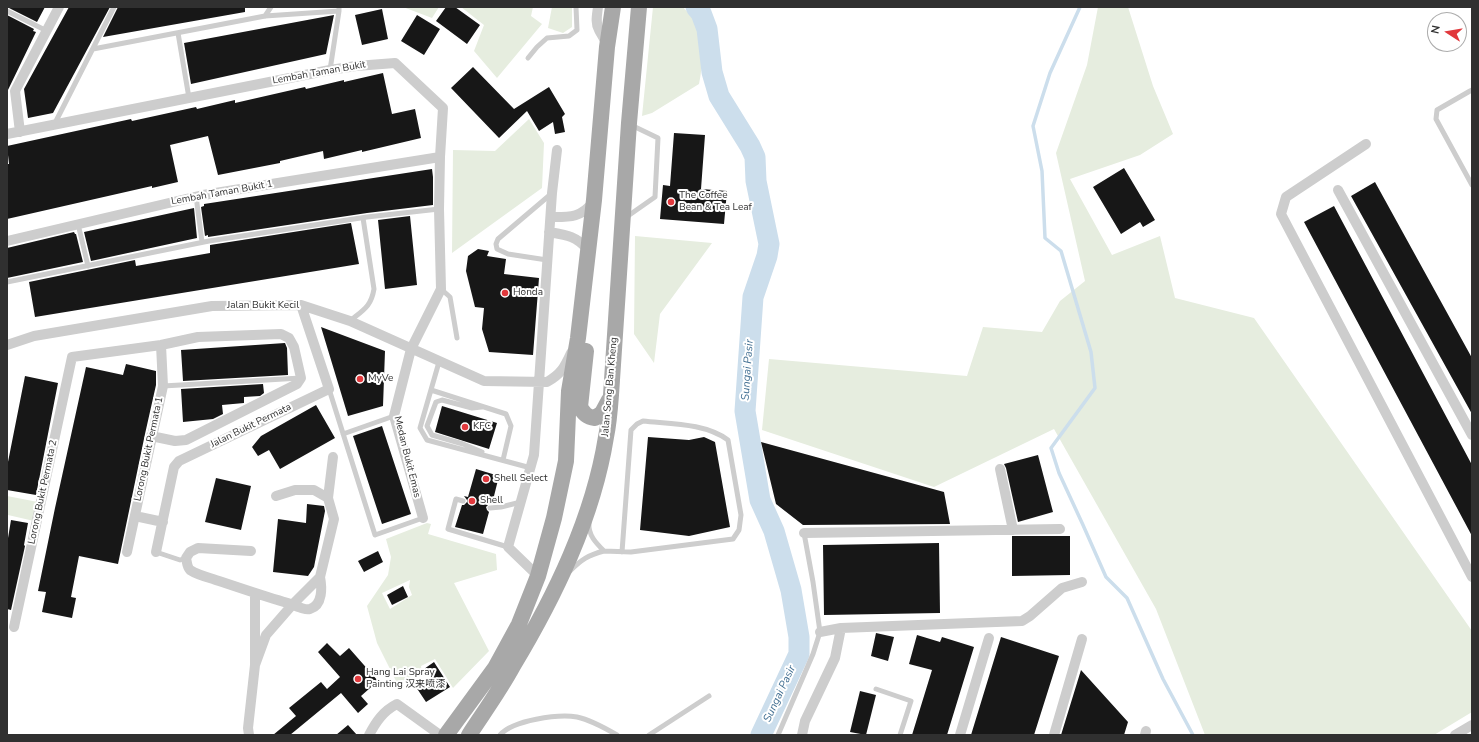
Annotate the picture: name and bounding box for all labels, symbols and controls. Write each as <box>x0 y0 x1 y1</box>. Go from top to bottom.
north arrow <box>1427 12 1467 52</box>
text: N <box>1428 24 1444 35</box>
street label: Lembah Taman Bukit <box>271 59 367 87</box>
street label: Lembah Taman Bukit 1 <box>170 178 274 208</box>
place label: The Coffee Bean & Tea Leaf <box>679 190 752 214</box>
marker: The Coffee Bean & Tea Leaf <box>666 197 676 207</box>
place label: Honda <box>513 287 543 299</box>
marker: Honda <box>500 288 510 298</box>
street label: Jalan Bukit Kecil <box>227 300 299 312</box>
street label: Jalan Song Ban Kheng <box>600 337 620 437</box>
water label: Sungai Pasir <box>739 339 757 401</box>
place label: MyVe <box>368 373 393 385</box>
marker: MyVe <box>355 374 365 384</box>
street label: Lorong Bukit Permata 1 <box>132 396 166 502</box>
street label: Jalan Bukit Permata <box>209 401 293 451</box>
street label: Medan Bukit Emas <box>391 415 423 499</box>
place label: KFC <box>473 421 491 433</box>
marker: KFC <box>460 422 470 432</box>
street label: Lorong Bukit Permata 2 <box>26 439 60 545</box>
place label: Shell Select <box>494 473 547 485</box>
marker: Shell Select <box>481 474 491 484</box>
place label: Shell <box>480 495 503 507</box>
marker: Shell <box>467 496 477 506</box>
water label: Sungai Pasir <box>761 664 799 724</box>
place label: Hang Lai Spray Painting 汉来喷漆 <box>366 667 445 690</box>
marker: Hang Lai Spray Painting 汉来喷漆 <box>353 674 363 684</box>

